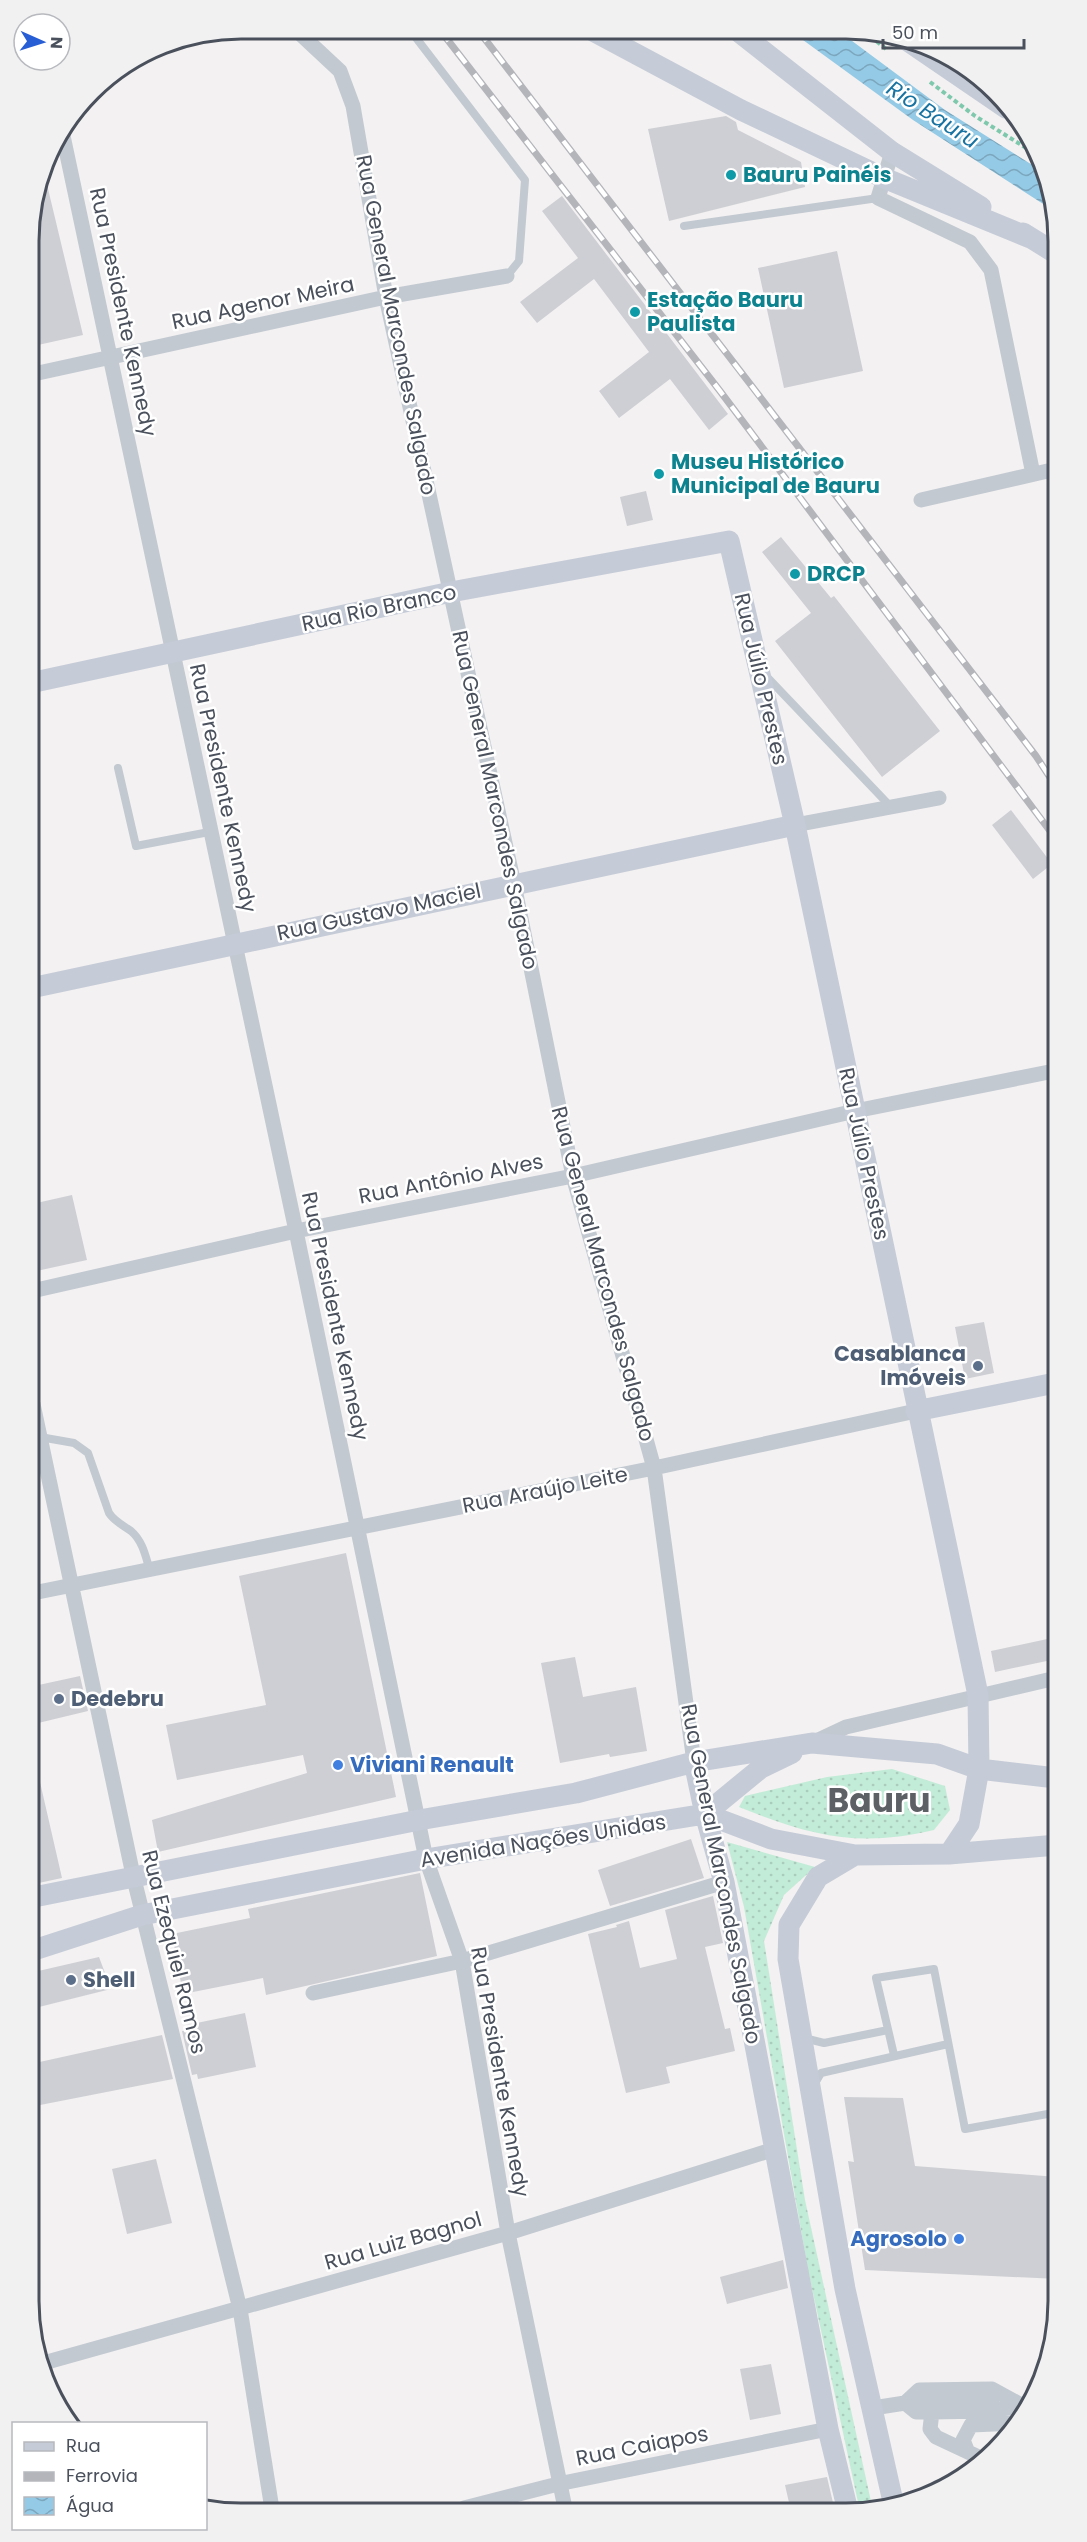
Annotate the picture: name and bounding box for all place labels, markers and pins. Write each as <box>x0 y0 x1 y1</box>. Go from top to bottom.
place label: Bauru Painéis <box>743 160 891 189</box>
marker: Bauru Painéis <box>724 168 738 182</box>
place label: Estação Bauru Paulista <box>647 285 803 338</box>
marker: Estação Bauru Paulista <box>628 305 642 319</box>
place label: Museu Histórico Municipal de Bauru <box>671 447 880 500</box>
marker: Museu Histórico Municipal de Bauru <box>652 467 666 481</box>
place label: DRCP <box>807 559 865 588</box>
marker: DRCP <box>788 567 802 581</box>
place label: Casablanca Imóveis <box>834 1339 966 1392</box>
marker: Casablanca Imóveis <box>971 1359 985 1373</box>
place label: Dedebru <box>71 1684 164 1713</box>
marker: Dedebru <box>52 1692 66 1706</box>
place label: Viviani Renault <box>350 1750 514 1779</box>
marker: Viviani Renault <box>331 1758 345 1772</box>
place label: Shell <box>83 1965 135 1994</box>
marker: Shell <box>64 1973 78 1987</box>
place label: Agrosolo <box>850 2224 947 2253</box>
marker: Agrosolo <box>952 2232 966 2246</box>

